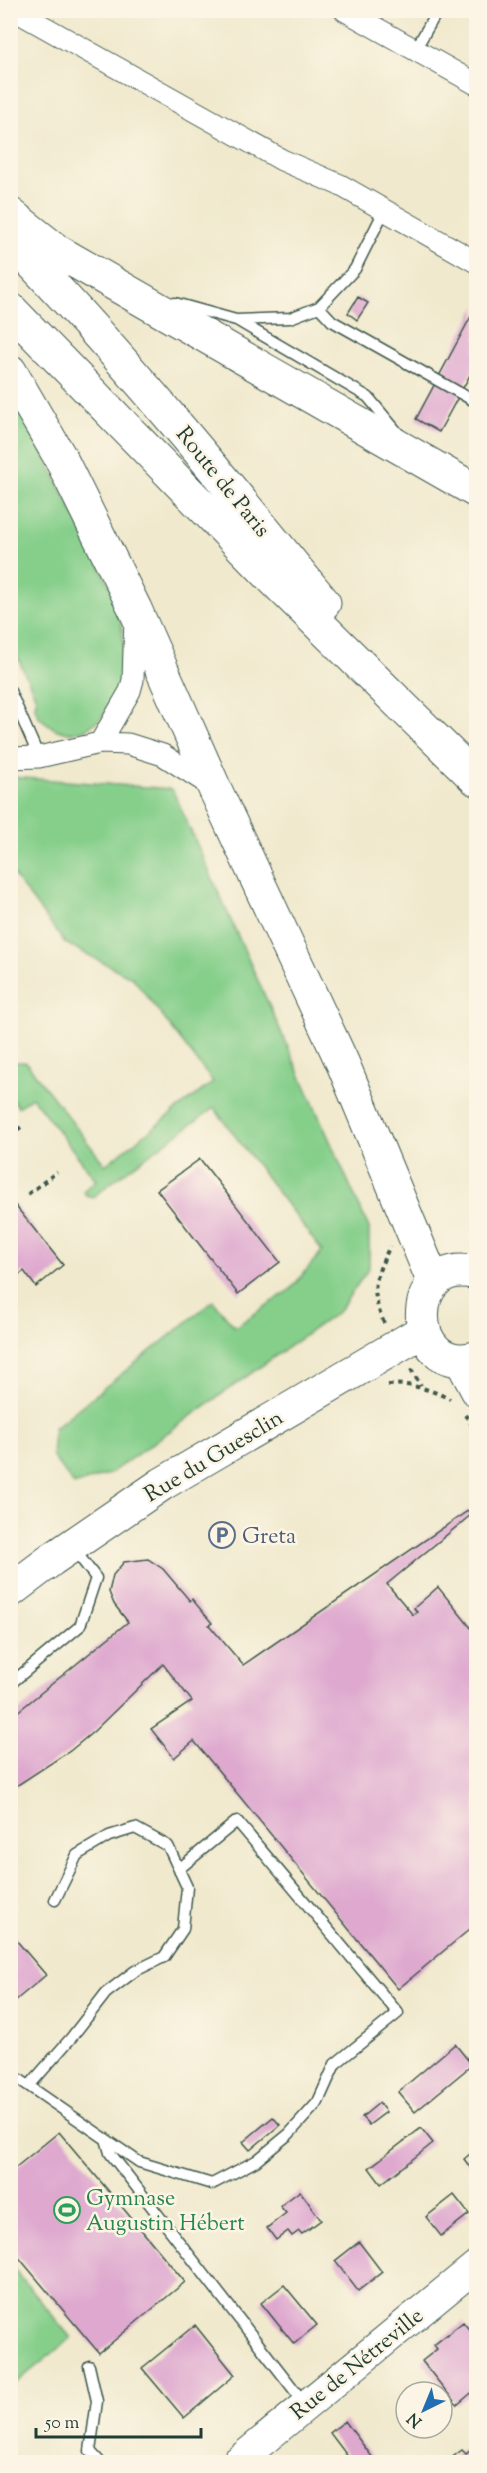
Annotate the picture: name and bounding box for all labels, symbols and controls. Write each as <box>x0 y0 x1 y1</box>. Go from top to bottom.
street label: Route de Paris <box>167 421 276 545</box>
street label: Rue du Guesclin <box>139 1403 290 1512</box>
parking icon: Greta <box>207 1520 237 1550</box>
place label: Greta <box>242 1522 296 1554</box>
place label: Gymnase Augustin Hébert <box>86 2184 245 2241</box>
sports icon: Gymnase Augustin Hébert <box>52 2195 82 2225</box>
street label: Rue de Nétreville <box>284 2301 428 2425</box>
north arrow <box>394 2380 454 2440</box>
scale bar <box>36 2401 201 2439</box>
text: 50 m <box>44 2411 80 2437</box>

